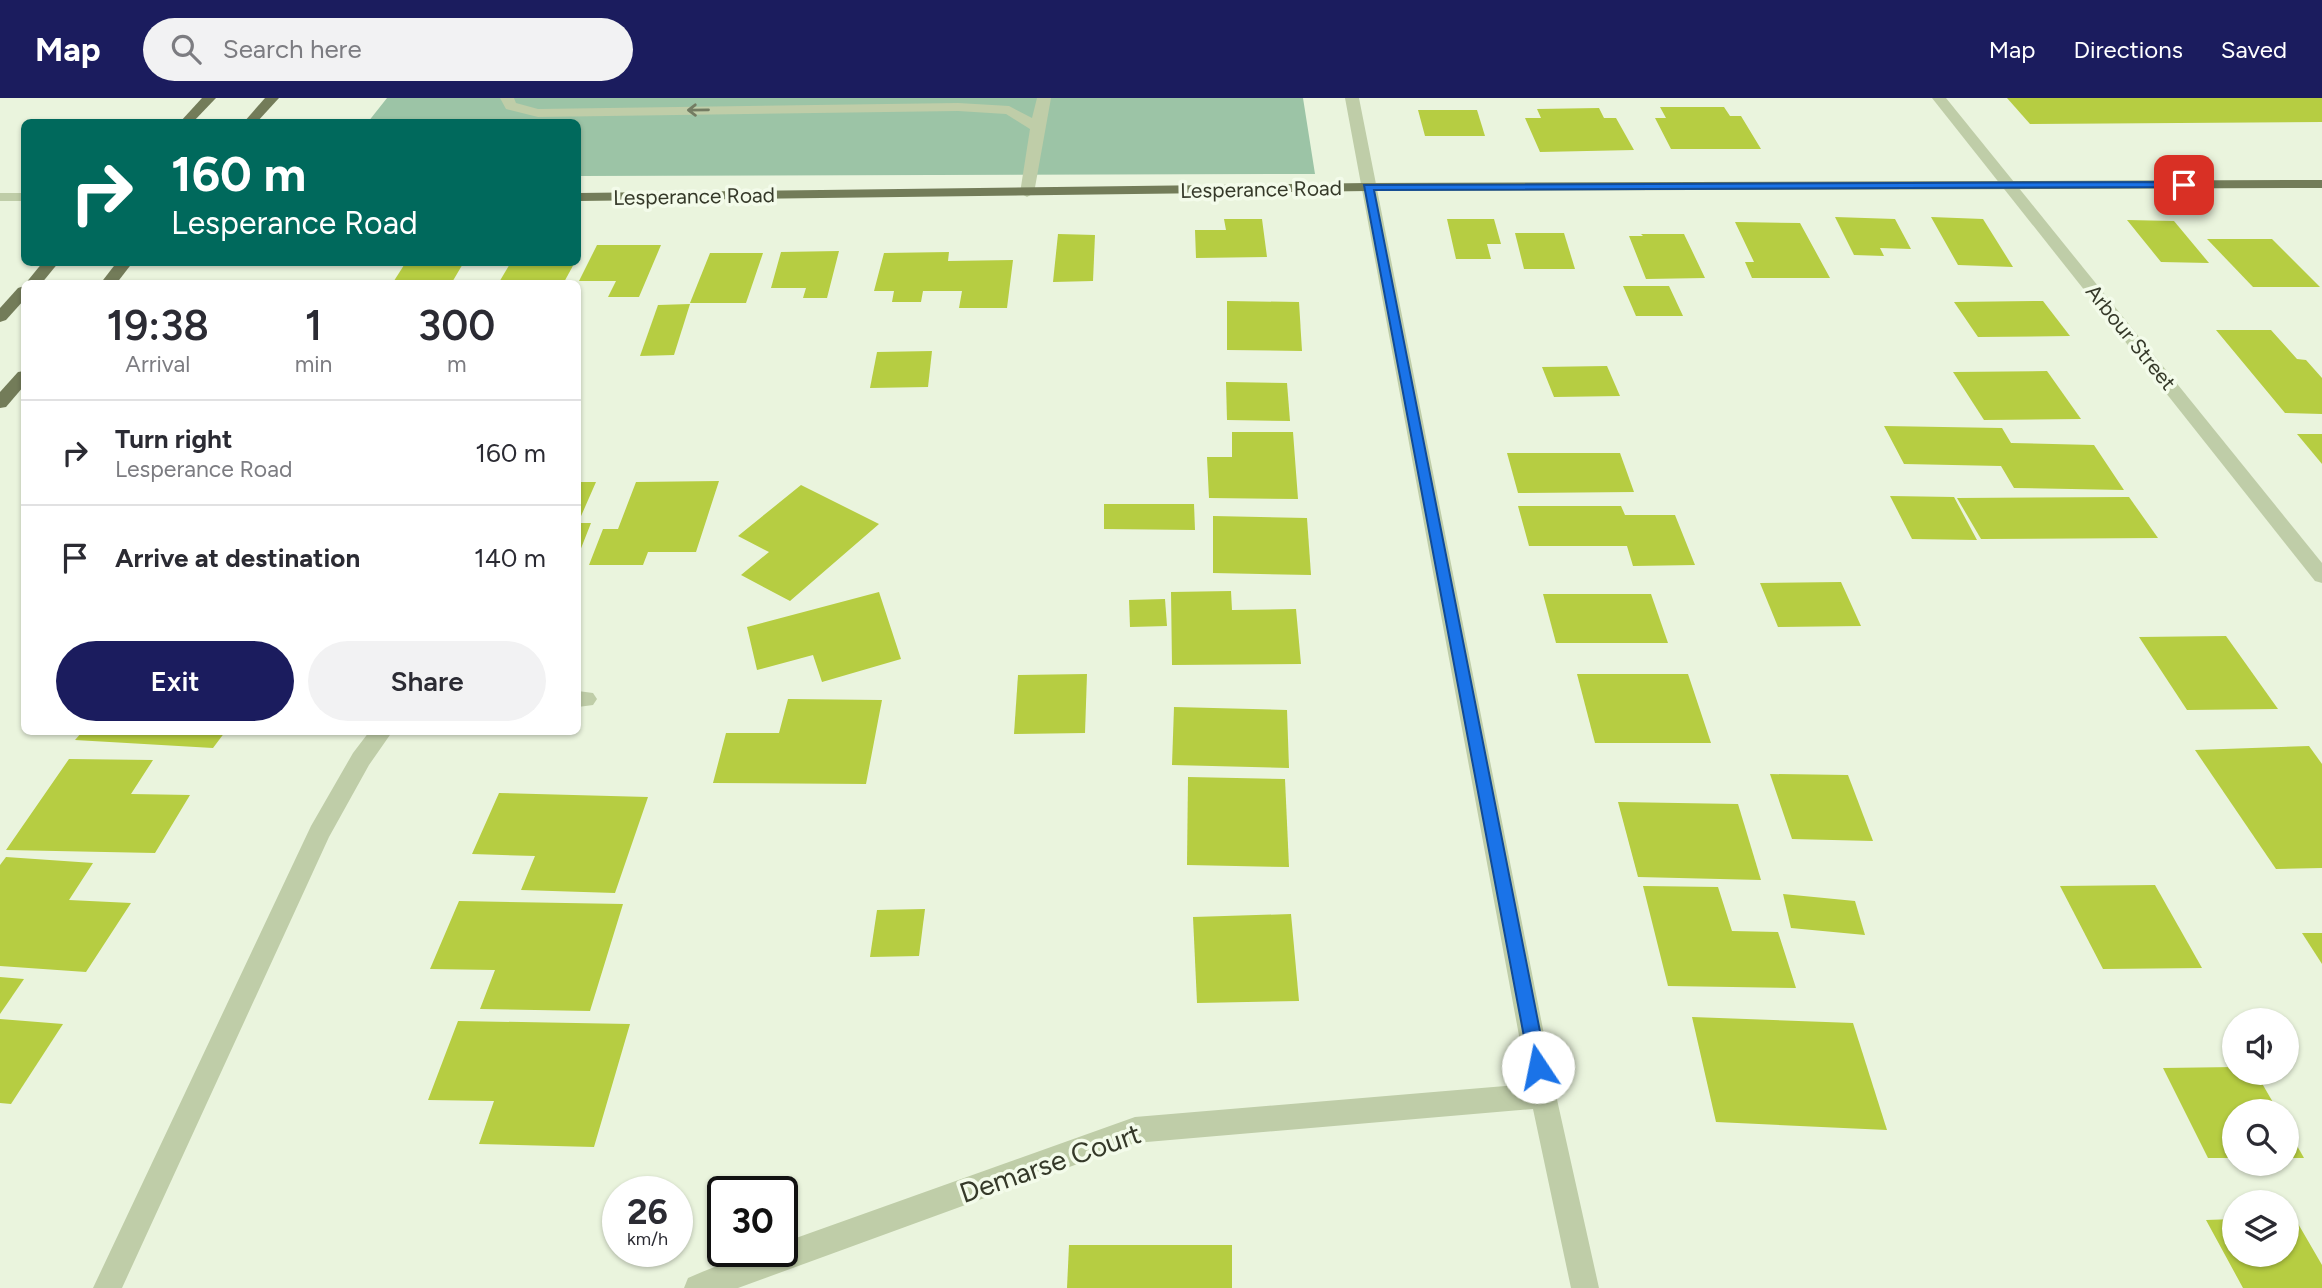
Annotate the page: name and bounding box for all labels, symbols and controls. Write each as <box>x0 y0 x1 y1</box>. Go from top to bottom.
search box <box>143 18 633 81</box>
text: Map <box>35 30 101 69</box>
icon: search <box>167 30 205 68</box>
text: Search here <box>223 33 362 65</box>
text: Map <box>1989 35 2035 64</box>
text: Directions <box>2073 35 2183 64</box>
text: Saved <box>2221 35 2287 64</box>
one-way arrow <box>687 104 710 117</box>
text: 160 m <box>171 144 306 203</box>
icon: right <box>56 147 147 238</box>
pin <box>2154 155 2214 215</box>
icon: arrive <box>2165 166 2203 204</box>
street label: Lesperance Road <box>1180 175 1342 203</box>
street label: Lesperance Road <box>613 182 775 210</box>
text: Lesperance Road <box>171 204 418 242</box>
street label: Arbour Street <box>2081 279 2181 395</box>
text: 19:38 <box>107 300 209 351</box>
text: 1 <box>305 300 322 351</box>
text: 300 <box>418 300 495 351</box>
text: Arrival <box>125 350 190 378</box>
text: min <box>295 350 332 378</box>
text: m <box>447 350 466 378</box>
text: Turn right <box>115 423 232 455</box>
icon: right <box>56 434 94 472</box>
text: 160 m <box>475 437 546 469</box>
text: Lesperance Road <box>115 455 292 483</box>
icon: arrive <box>56 539 94 577</box>
text: Arrive at destination <box>115 542 360 574</box>
text: 140 m <box>474 542 546 574</box>
button: Exit <box>56 641 294 721</box>
button: Share <box>308 641 546 721</box>
map controls <box>2222 1008 2299 1267</box>
button: sound <box>2222 1008 2299 1085</box>
position arrow <box>1501 1030 1575 1104</box>
button: search <box>2222 1099 2299 1176</box>
street label: Demarse Court <box>955 1116 1145 1210</box>
speed limit sign: 30 <box>707 1176 798 1267</box>
button: layers <box>2222 1190 2299 1267</box>
text: 26 <box>627 1191 668 1233</box>
text: km/h <box>627 1228 668 1250</box>

